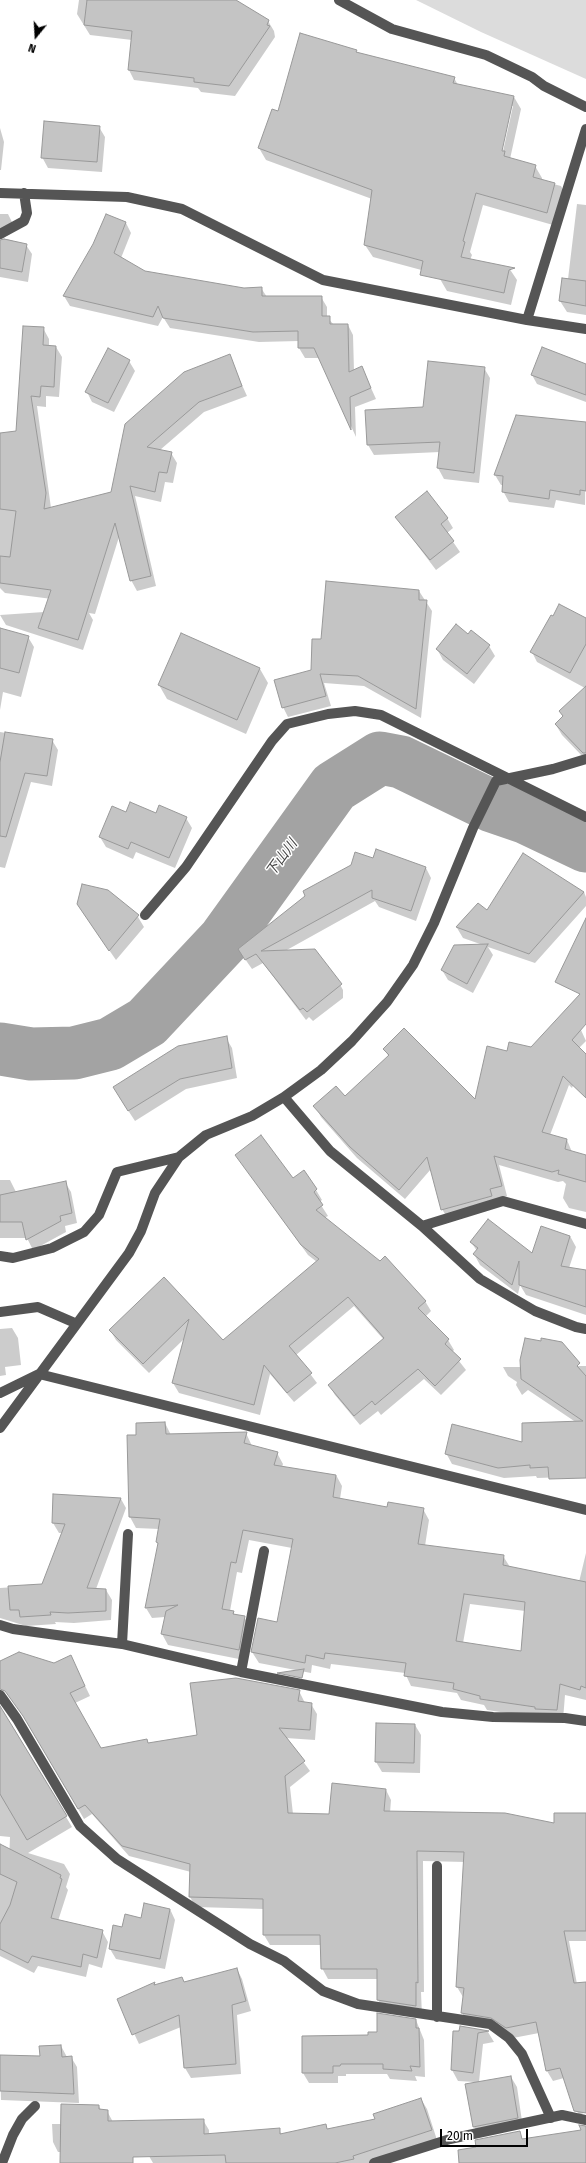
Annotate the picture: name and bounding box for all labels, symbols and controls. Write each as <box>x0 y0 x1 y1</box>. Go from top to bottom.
north arrow <box>16 16 56 56</box>
text: N <box>27 41 38 55</box>
water label: 下山川 <box>263 836 301 880</box>
scale bar <box>442 2121 530 2147</box>
text: 20 m <box>447 2129 473 2143</box>

